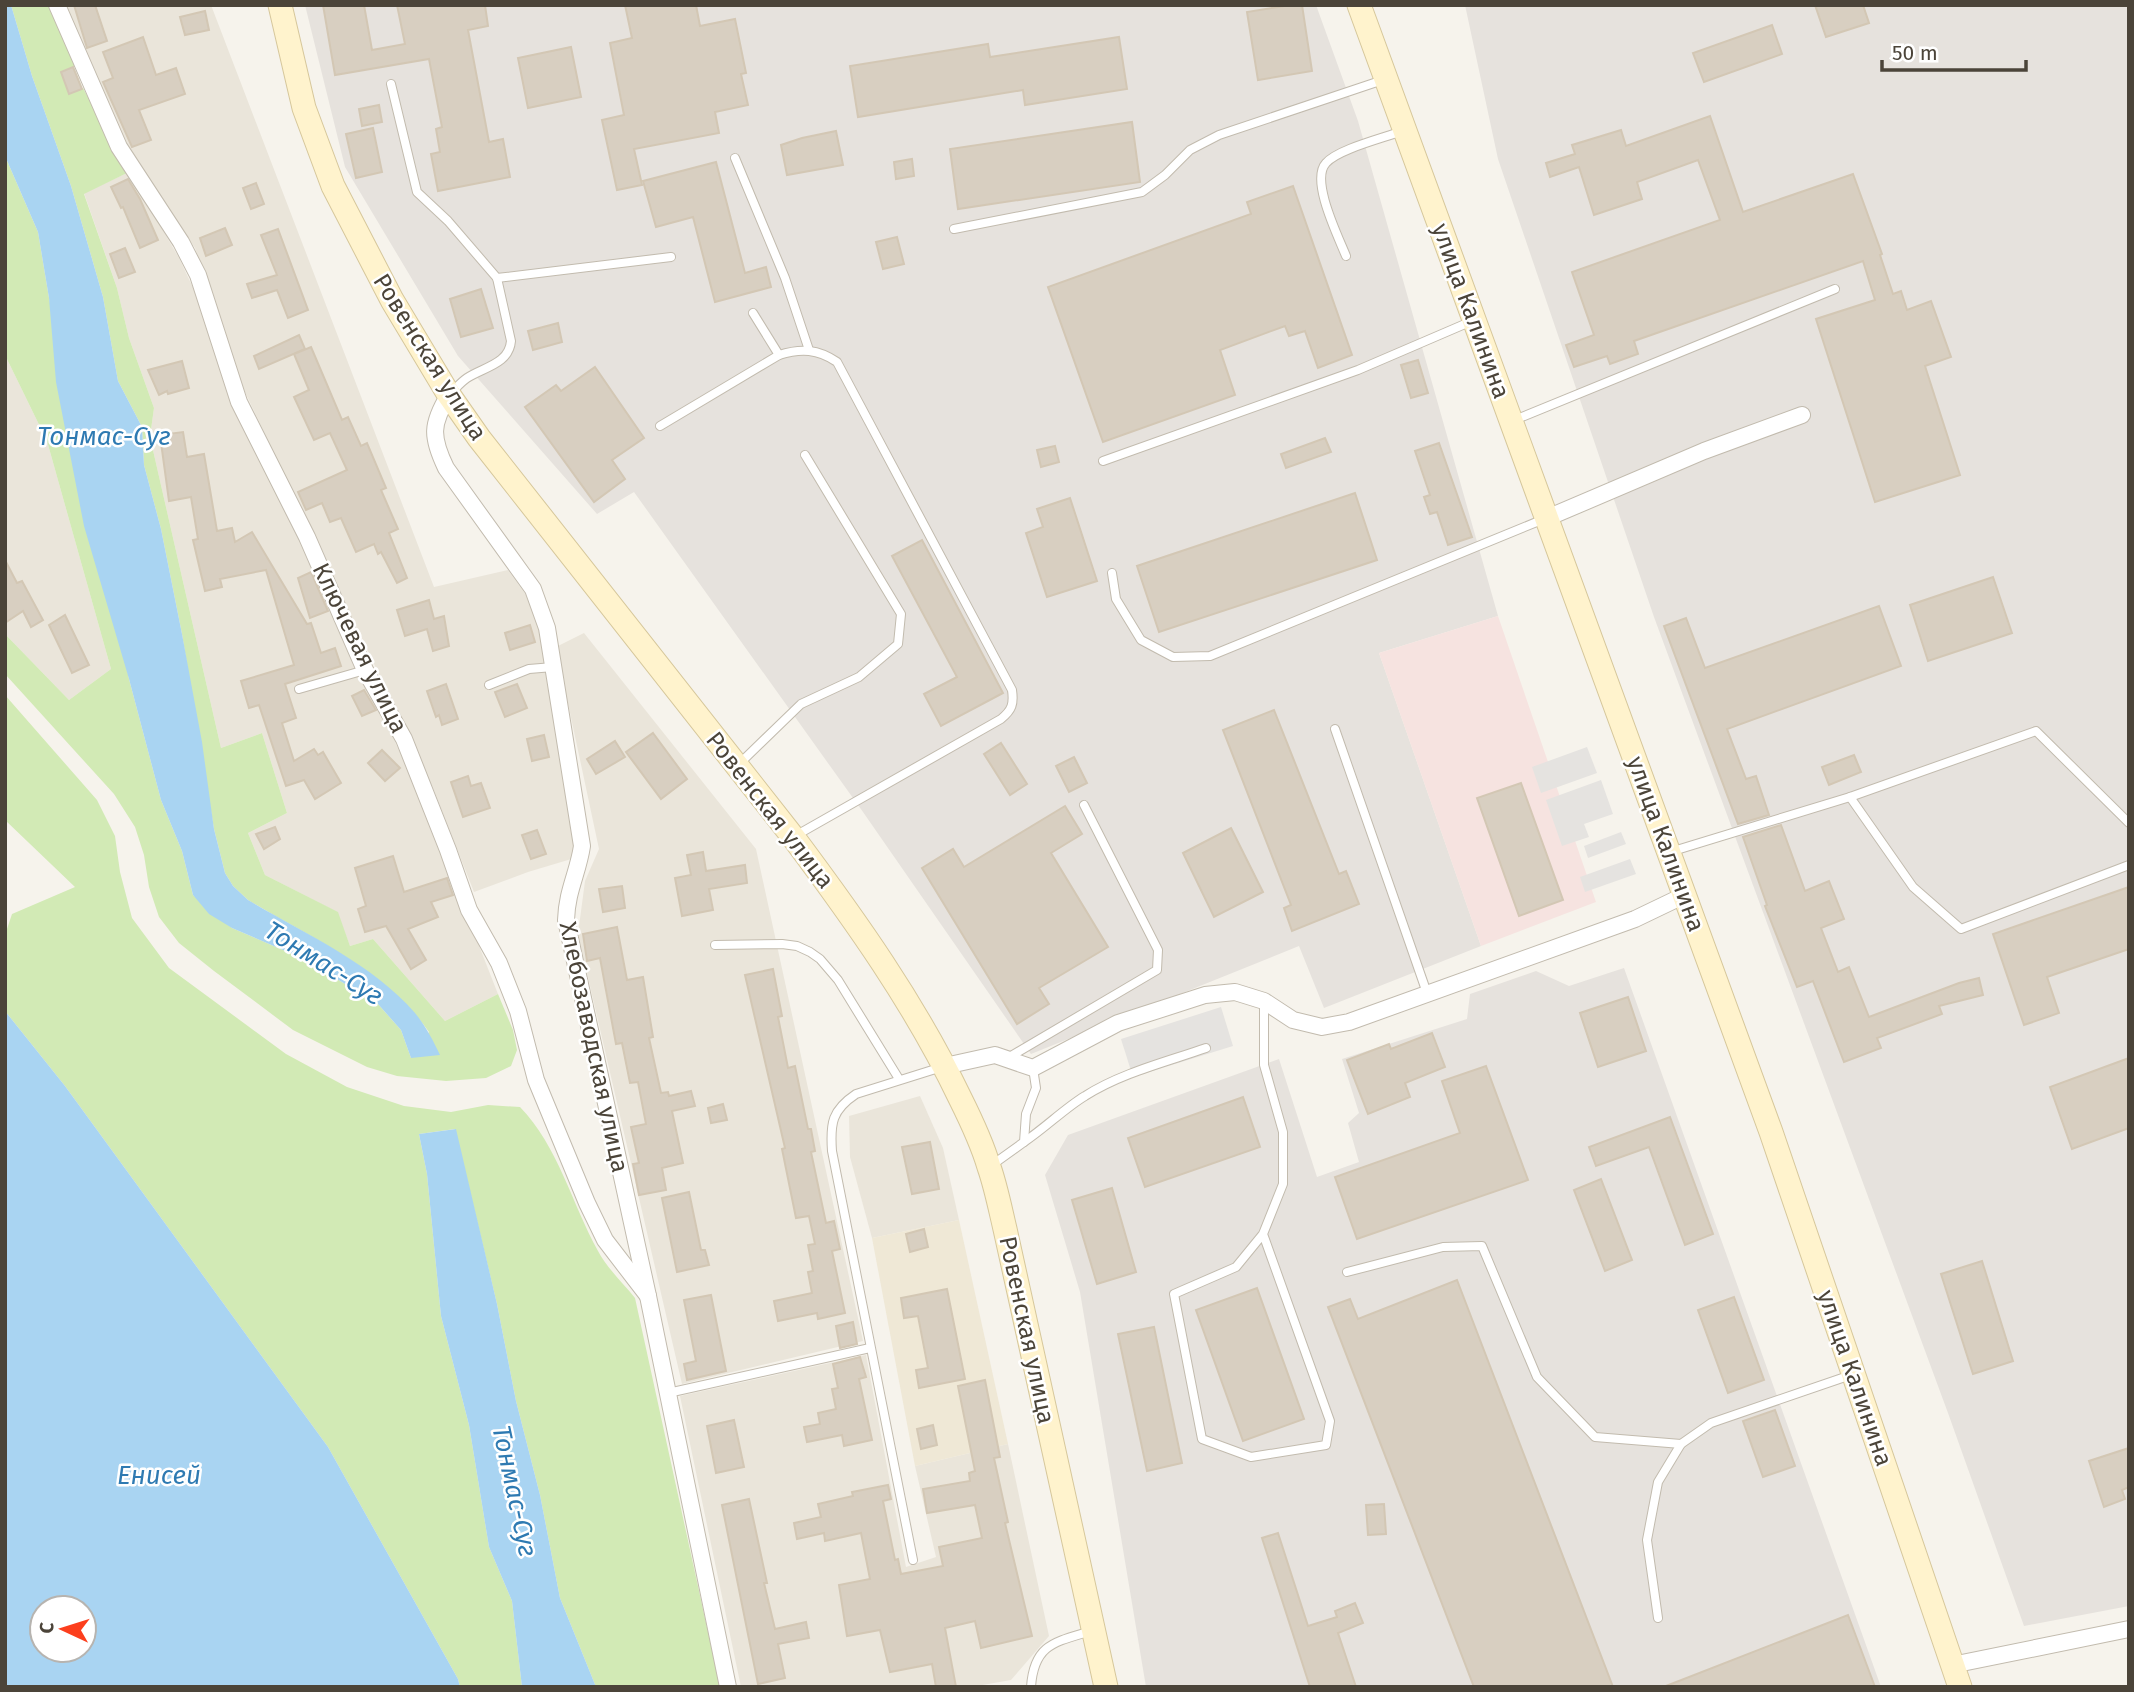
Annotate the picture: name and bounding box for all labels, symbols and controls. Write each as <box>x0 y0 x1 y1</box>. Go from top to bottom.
scale bar <box>1882 28 2025 72</box>
text: 50 m <box>1892 40 1938 66</box>
street label: улица Калинина <box>1426 220 1516 402</box>
street label: Ровенская улица <box>367 269 493 445</box>
water label: Тонмас-Суг <box>37 421 171 452</box>
street label: Ключевая улица <box>307 558 413 738</box>
street label: Ровенская улица <box>700 726 840 894</box>
street label: улица Калинина <box>1621 753 1711 935</box>
water label: Тонмас-Суг <box>259 915 389 1012</box>
street label: Хлебозаводская улица <box>554 919 634 1175</box>
street label: Ровенская улица <box>993 1234 1061 1426</box>
street label: улица Калинина <box>1812 1286 1898 1470</box>
water label: Тонмас-Суг <box>485 1423 544 1560</box>
water label: Енисей <box>117 1460 201 1491</box>
north arrow <box>28 1594 98 1664</box>
text: С <box>35 1622 58 1634</box>

